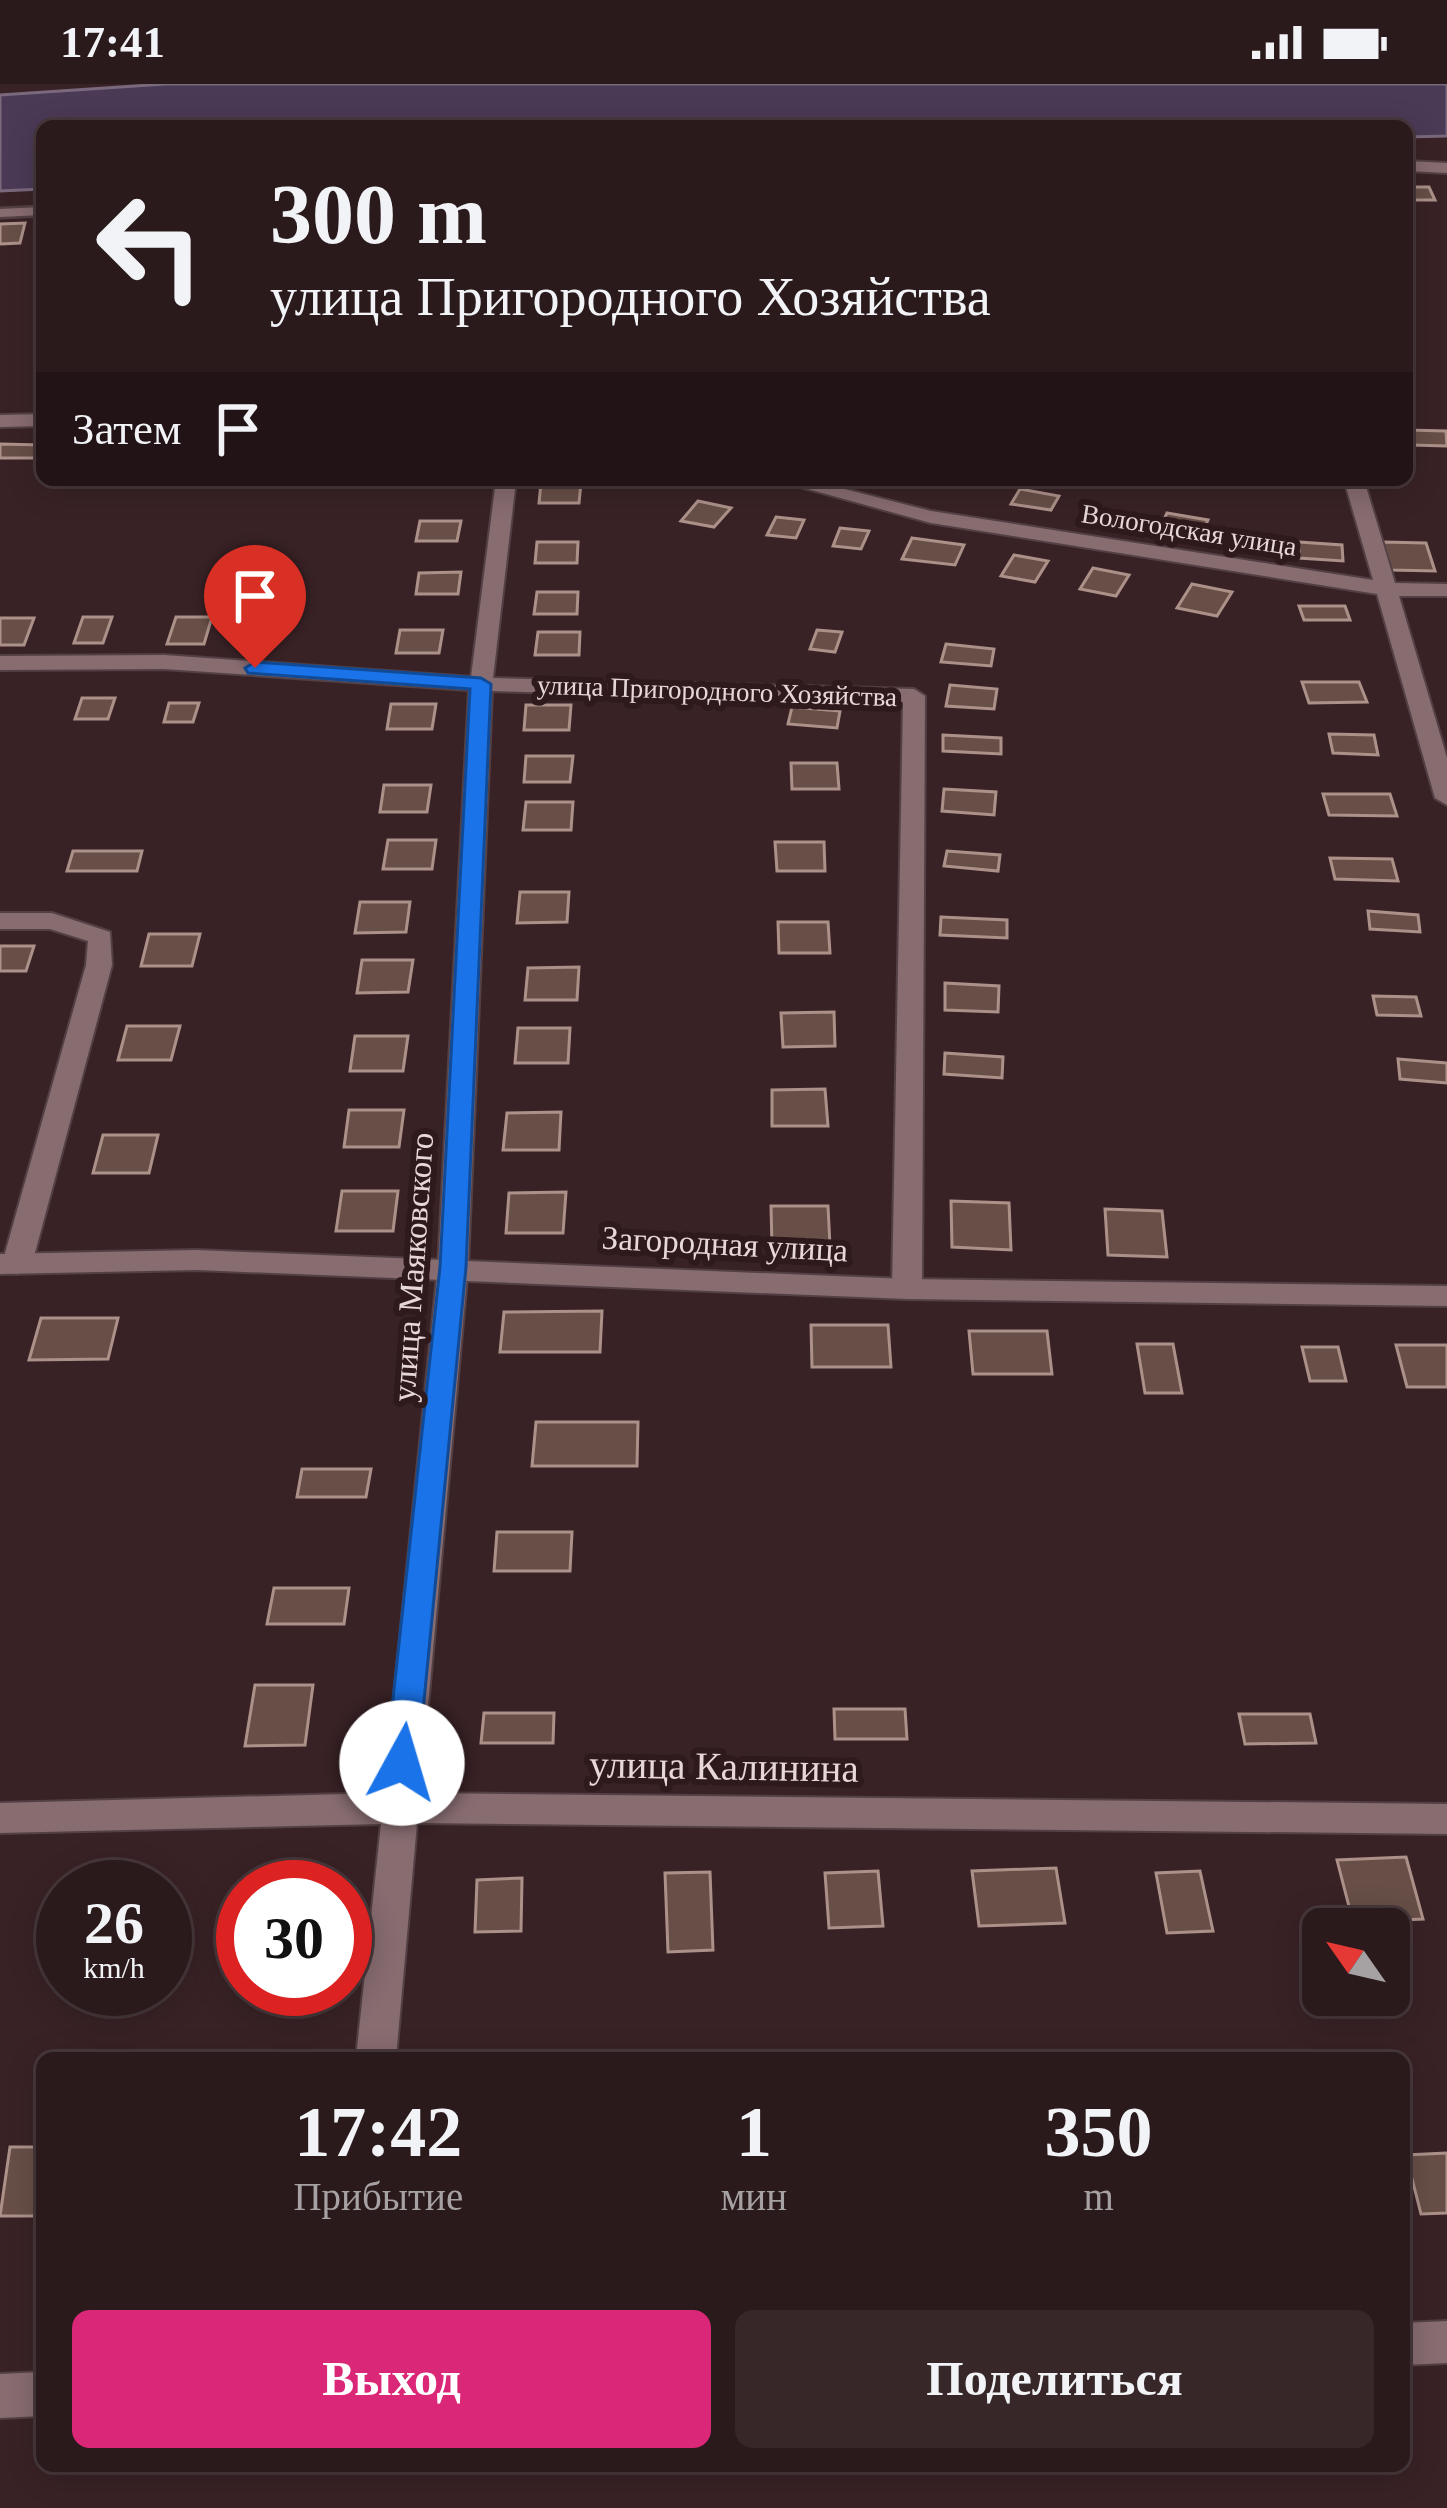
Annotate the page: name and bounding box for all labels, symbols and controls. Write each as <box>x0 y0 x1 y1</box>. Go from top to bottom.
text: 17:41 <box>60 17 165 67</box>
icon: left <box>72 168 228 324</box>
text: 300 m <box>270 168 487 261</box>
text: улица Пригородного Хозяйства <box>270 267 991 327</box>
icon: arrive <box>205 396 271 462</box>
text: Затем <box>72 404 181 454</box>
street label: Вологодская улица <box>1079 498 1299 562</box>
pin <box>204 545 306 668</box>
icon: arrive <box>222 563 288 629</box>
street label: улица Пригородного Хозяйства <box>536 670 898 712</box>
street label: улица Маяковского <box>386 1131 440 1403</box>
street label: Загородная улица <box>601 1220 849 1268</box>
position arrow <box>339 1700 465 1826</box>
street label: улица Калинина <box>589 1742 859 1791</box>
speed limit sign: 30 <box>216 1860 372 2016</box>
text: 26 <box>84 1890 144 1956</box>
north arrow <box>1302 1908 1410 2016</box>
map controls <box>1302 1908 1410 2016</box>
text: km/h <box>83 1951 145 1984</box>
text: 17:42 <box>294 2092 462 2172</box>
text: 1 <box>736 2092 772 2172</box>
text: 350 <box>1045 2092 1153 2172</box>
text: Прибытие <box>293 2175 463 2218</box>
text: мин <box>721 2175 787 2218</box>
text: m <box>1083 2175 1114 2218</box>
button: Выход <box>72 2310 711 2448</box>
button: Поделиться <box>735 2310 1374 2448</box>

